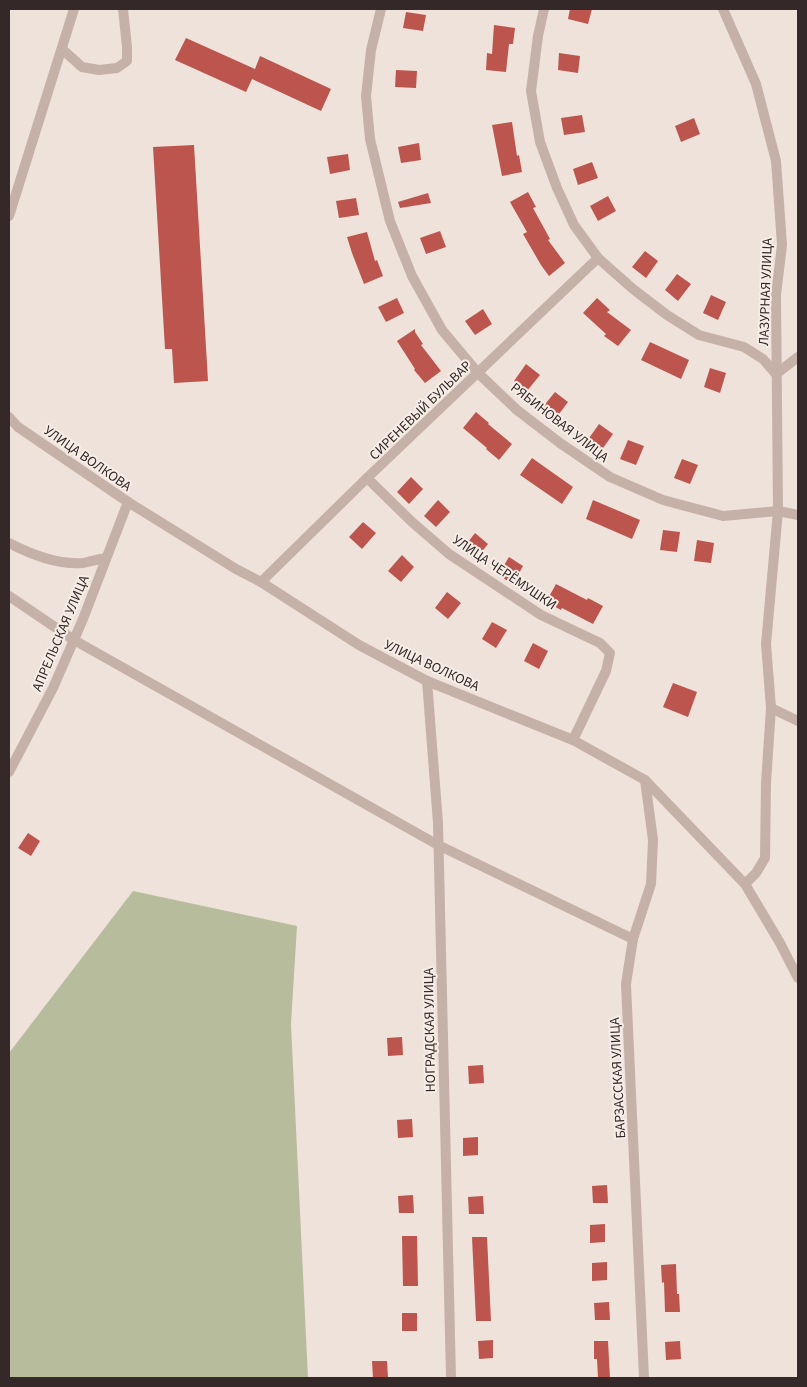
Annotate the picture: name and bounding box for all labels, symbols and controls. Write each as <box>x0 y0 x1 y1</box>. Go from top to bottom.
street label: ЛАЗУРНАЯ УЛИЦА <box>754 237 778 346</box>
street label: СИРЕНЕВЫЙ БУЛЬВАР <box>365 356 476 465</box>
street label: РЯБИНОВАЯ УЛИЦА <box>506 378 613 468</box>
street label: УЛИЦА ВОЛКОВА <box>40 421 136 497</box>
street label: УЛИЦА ЧЕРЁМУШКИ <box>448 530 561 615</box>
street label: АПРЕЛЬСКАЯ УЛИЦА <box>27 572 95 695</box>
street label: УЛИЦА ВОЛКОВА <box>381 635 483 697</box>
street label: НОГРАДСКАЯ УЛИЦА <box>419 967 441 1093</box>
street label: БАРЗАССКАЯ УЛИЦА <box>605 1017 631 1139</box>

